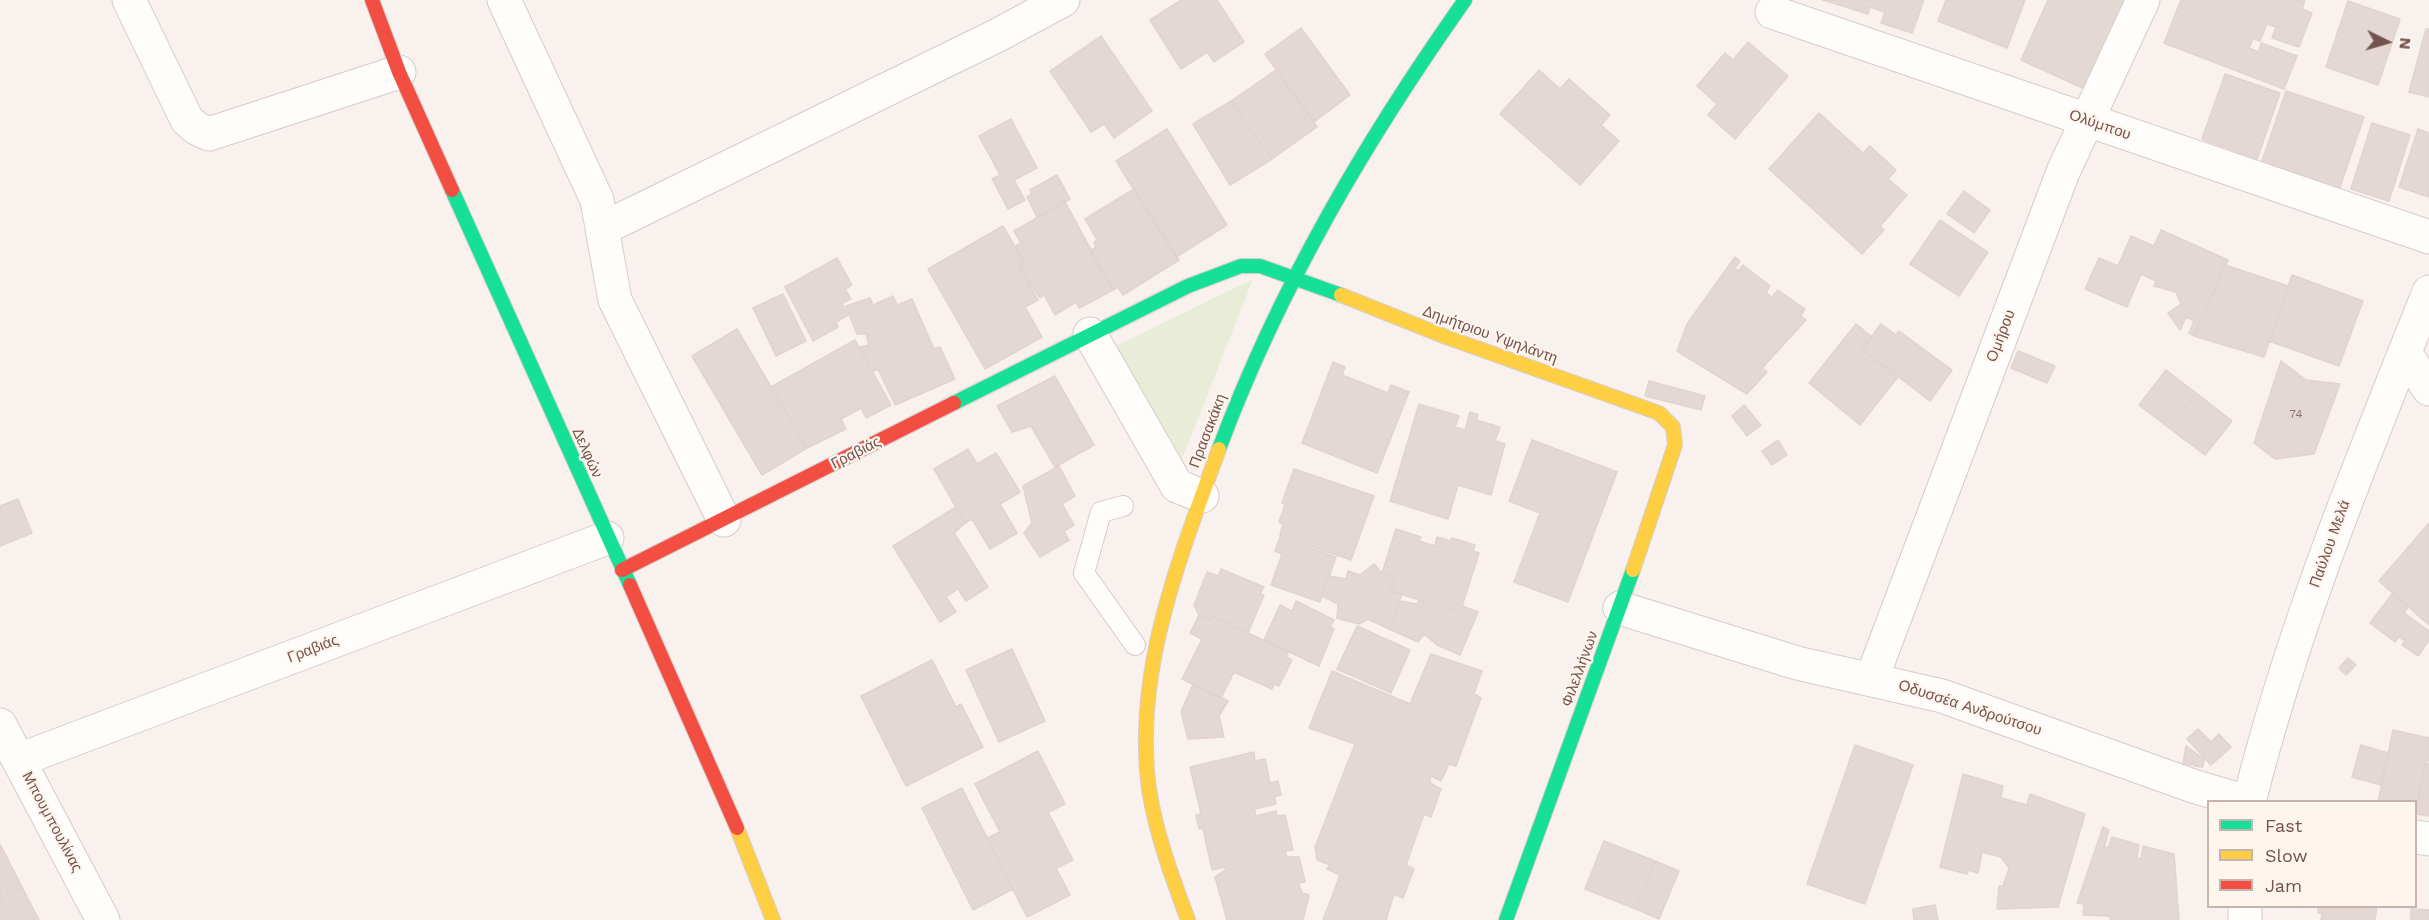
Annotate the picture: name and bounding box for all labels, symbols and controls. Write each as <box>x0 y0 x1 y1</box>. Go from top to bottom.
north arrow <box>2357 12 2417 72</box>
text: N <box>2395 37 2415 50</box>
street label: Ολύμπου <box>2067 106 2133 144</box>
street label: Δημήτριου Υψηλάντη <box>1420 302 1560 368</box>
street label: Ομήρου <box>1983 307 2019 365</box>
street label: Πρασακάκη <box>1186 391 1230 471</box>
house number: 74 <box>2289 407 2303 421</box>
street label: Δελφών <box>568 425 606 481</box>
street label: Γραβιάς <box>828 433 884 473</box>
street label: Παύλου Μελά <box>2306 498 2354 590</box>
street label: Φιλελλήνων <box>1558 629 1602 709</box>
street label: Γραβιάς <box>285 631 341 667</box>
street label: Οδυσσέα Ανδρούτσου <box>1896 676 2044 740</box>
street label: Μπουμπουλίνας <box>18 769 86 875</box>
legend <box>2207 800 2417 908</box>
text: Fast <box>2265 815 2302 836</box>
text: Slow <box>2265 845 2308 866</box>
text: Jam <box>2265 875 2302 896</box>

